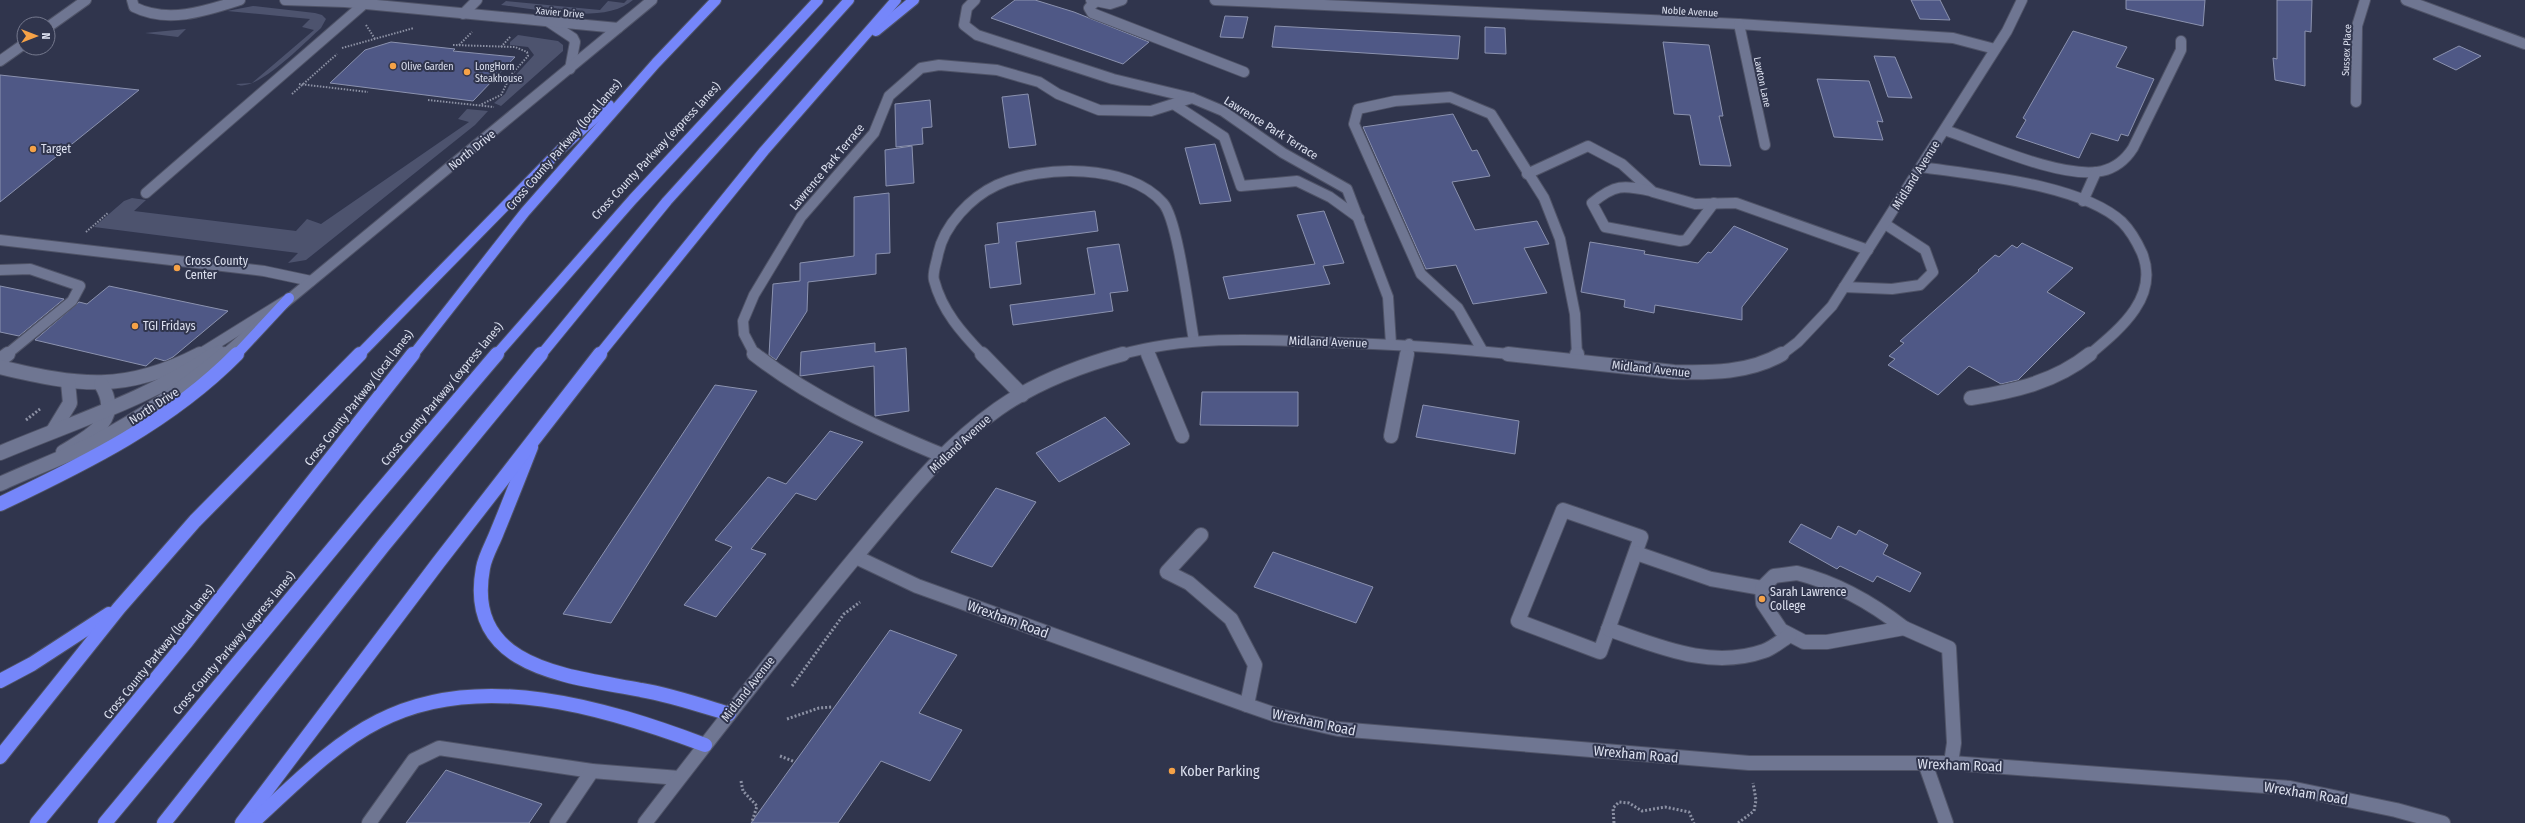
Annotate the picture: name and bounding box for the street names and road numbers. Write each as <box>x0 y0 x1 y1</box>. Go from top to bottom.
street label: Xavier Drive <box>535 5 585 21</box>
street label: Noble Avenue <box>1661 5 1719 19</box>
street label: Sussex Place <box>2340 24 2354 76</box>
street label: Lawton Lane <box>1751 56 1773 109</box>
street label: Cross County Parkway (local lanes) <box>503 77 625 213</box>
street label: Cross County Parkway (express lanes) <box>589 79 724 222</box>
street label: Lawrence Park Terrace <box>1221 93 1321 163</box>
street label: Lawrence Park Terrace <box>787 121 867 213</box>
street label: North Drive <box>446 127 498 173</box>
street label: Midland Avenue <box>1889 138 1943 212</box>
street label: Cross County Parkway (express lanes) <box>378 319 506 468</box>
street label: Cross County Parkway (local lanes) <box>302 327 417 469</box>
street label: Midland Avenue <box>1288 334 1368 350</box>
street label: Midland Avenue <box>1611 358 1691 380</box>
street label: North Drive <box>127 385 181 427</box>
street label: Midland Avenue <box>926 412 994 476</box>
street label: Cross County Parkway (express lanes) <box>170 568 298 717</box>
street label: Cross County Parkway (local lanes) <box>101 582 218 722</box>
street label: Wrexham Road <box>965 597 1051 642</box>
street label: Midland Avenue <box>718 654 778 724</box>
street label: Wrexham Road <box>1270 705 1357 740</box>
street label: Wrexham Road <box>1593 742 1679 767</box>
street label: Wrexham Road <box>1917 756 2003 775</box>
street label: Wrexham Road <box>2263 778 2349 809</box>

